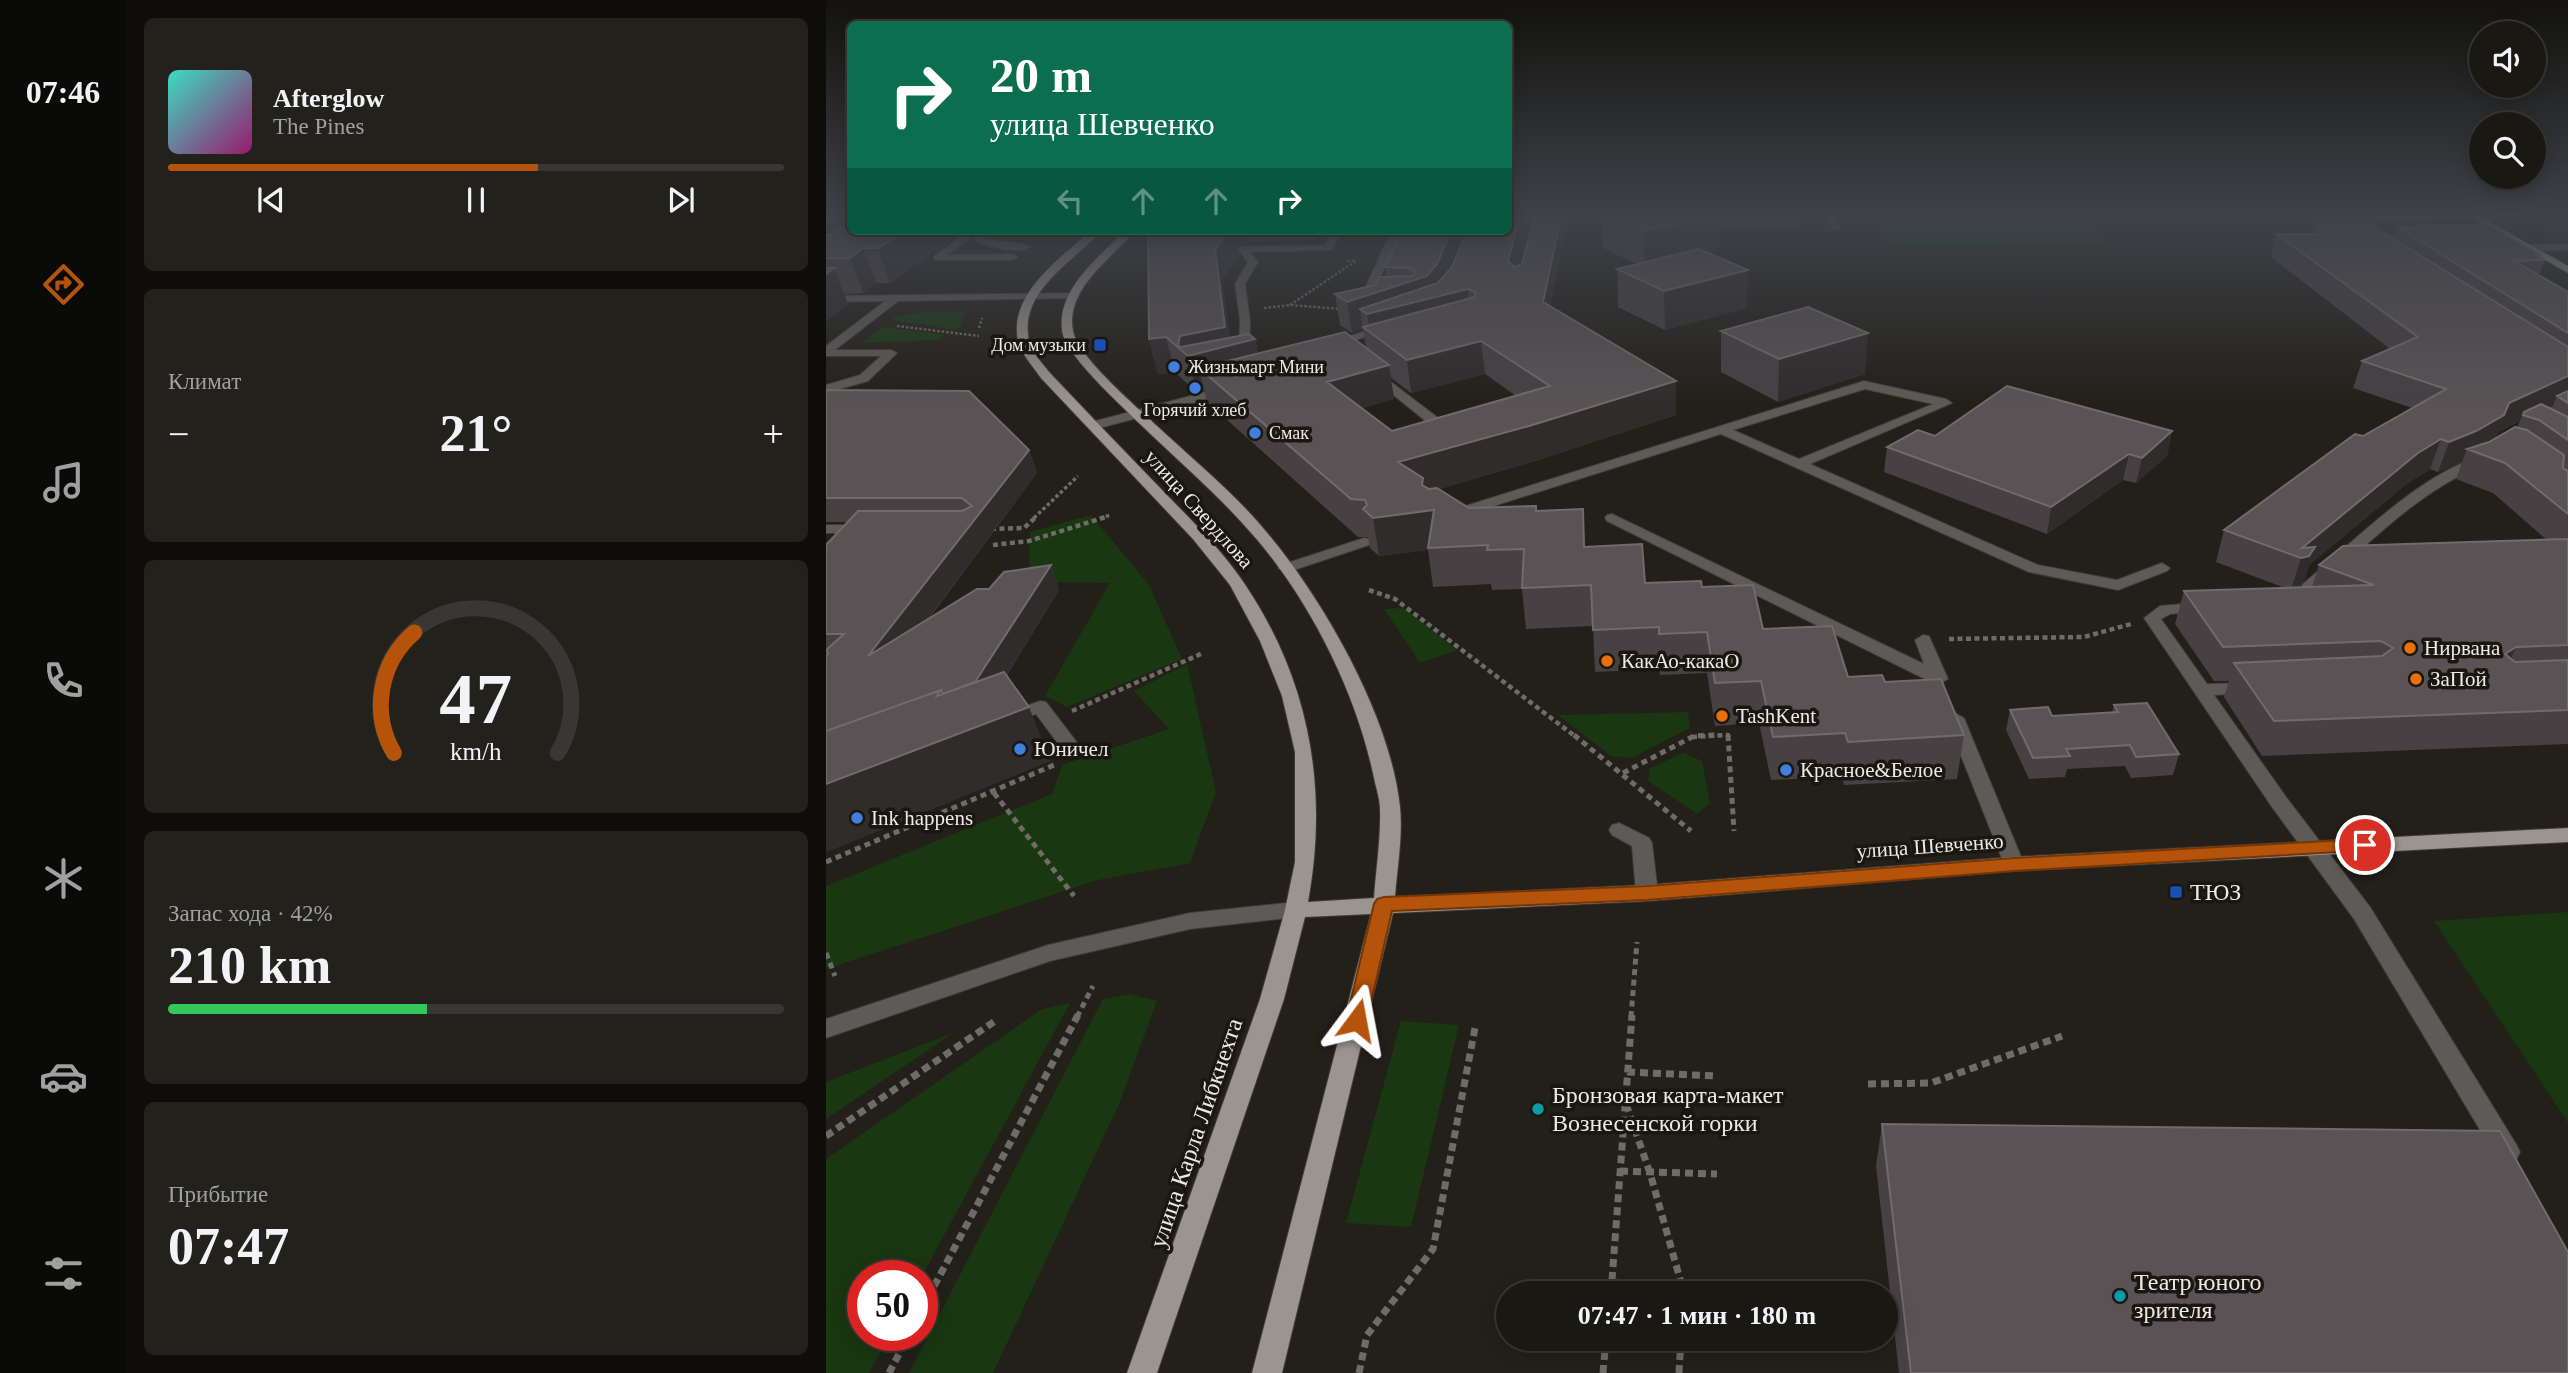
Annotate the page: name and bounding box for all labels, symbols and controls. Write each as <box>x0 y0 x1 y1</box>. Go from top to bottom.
map controls <box>2469 21 2546 189</box>
button: sound <box>2469 21 2546 98</box>
text: 20 m <box>990 48 1092 103</box>
icon: right <box>875 49 966 140</box>
text: 07:46 <box>26 74 100 110</box>
text: Afterglow <box>273 84 384 113</box>
text: улица Шевченко <box>990 106 1215 142</box>
button: search <box>2469 112 2546 189</box>
text: The Pines <box>273 114 364 139</box>
icon: previous <box>252 181 290 219</box>
icon: pause <box>457 181 495 219</box>
icon: next <box>662 181 700 219</box>
icon: left <box>1051 182 1089 220</box>
icon: ahead <box>1124 182 1162 220</box>
icon: ahead <box>1197 182 1235 220</box>
icon: right <box>1270 182 1308 220</box>
icon: directions <box>39 260 88 309</box>
place label: Дом музыки <box>991 335 1086 355</box>
marker: Дом музыки <box>1092 337 1108 353</box>
place label: Жизньмарт Мини <box>1188 357 1324 377</box>
marker: Жизньмарт Мини <box>1166 359 1182 375</box>
text: Климат <box>168 369 241 394</box>
marker: Горячий хлеб <box>1187 380 1203 396</box>
place label: Горячий хлеб <box>1143 400 1247 420</box>
text: 21° <box>440 405 512 462</box>
text: − <box>168 413 189 455</box>
text: + <box>763 413 784 455</box>
place label: Смак <box>1269 423 1309 443</box>
marker: Смак <box>1247 425 1263 441</box>
street label: улица Свердлова <box>1140 445 1259 574</box>
icon: music <box>39 458 88 507</box>
place label: Нирвана <box>2424 636 2501 660</box>
marker: Нирвана <box>2402 640 2418 656</box>
place label: КакАо-какаО <box>1621 649 1739 673</box>
marker: КакАо-какаО <box>1599 653 1615 669</box>
icon: phone <box>39 656 88 705</box>
text: 47 <box>440 658 512 739</box>
place label: ЗаПой <box>2430 667 2487 691</box>
marker: ЗаПой <box>2408 671 2424 687</box>
place label: TashKent <box>1736 704 1816 728</box>
marker: TashKent <box>1714 708 1730 724</box>
text: km/h <box>450 737 502 764</box>
place label: Юничел <box>1034 737 1108 761</box>
marker: Юничел <box>1012 741 1028 757</box>
place label: Красное&Белое <box>1800 758 1943 782</box>
marker: Красное&Белое <box>1778 762 1794 778</box>
place label: Ink happens <box>871 806 973 830</box>
marker: Ink happens <box>849 810 865 826</box>
pin <box>2335 815 2395 875</box>
icon: arrive <box>2346 826 2384 864</box>
street label: улица Шевченко <box>1856 829 2004 863</box>
icon: climate <box>39 854 88 903</box>
place label: ТЮЗ <box>2190 879 2241 905</box>
marker: ТЮЗ <box>2168 884 2184 900</box>
text: Запас хода · 42% <box>168 901 333 926</box>
text: 210 km <box>168 937 331 994</box>
position arrow <box>1320 983 1394 1057</box>
street label: улица Карла Либкнехта <box>1144 1015 1248 1251</box>
icon: car <box>39 1052 88 1101</box>
place label: Бронзовая карта-макет Вознесенской горки <box>1552 1082 1784 1136</box>
marker: Бронзовая карта-макет Вознесенской горки <box>1530 1101 1546 1117</box>
text: Прибытие <box>168 1182 268 1207</box>
text: 07:47 <box>168 1218 289 1275</box>
icon: filters <box>39 1249 88 1298</box>
speed limit sign: 50 <box>847 1260 938 1351</box>
place label: Театр юного зрителя <box>2134 1269 2262 1323</box>
marker: Театр юного зрителя <box>2112 1288 2128 1304</box>
text: 07:47 · 1 мин · 180 m <box>1578 1301 1816 1330</box>

